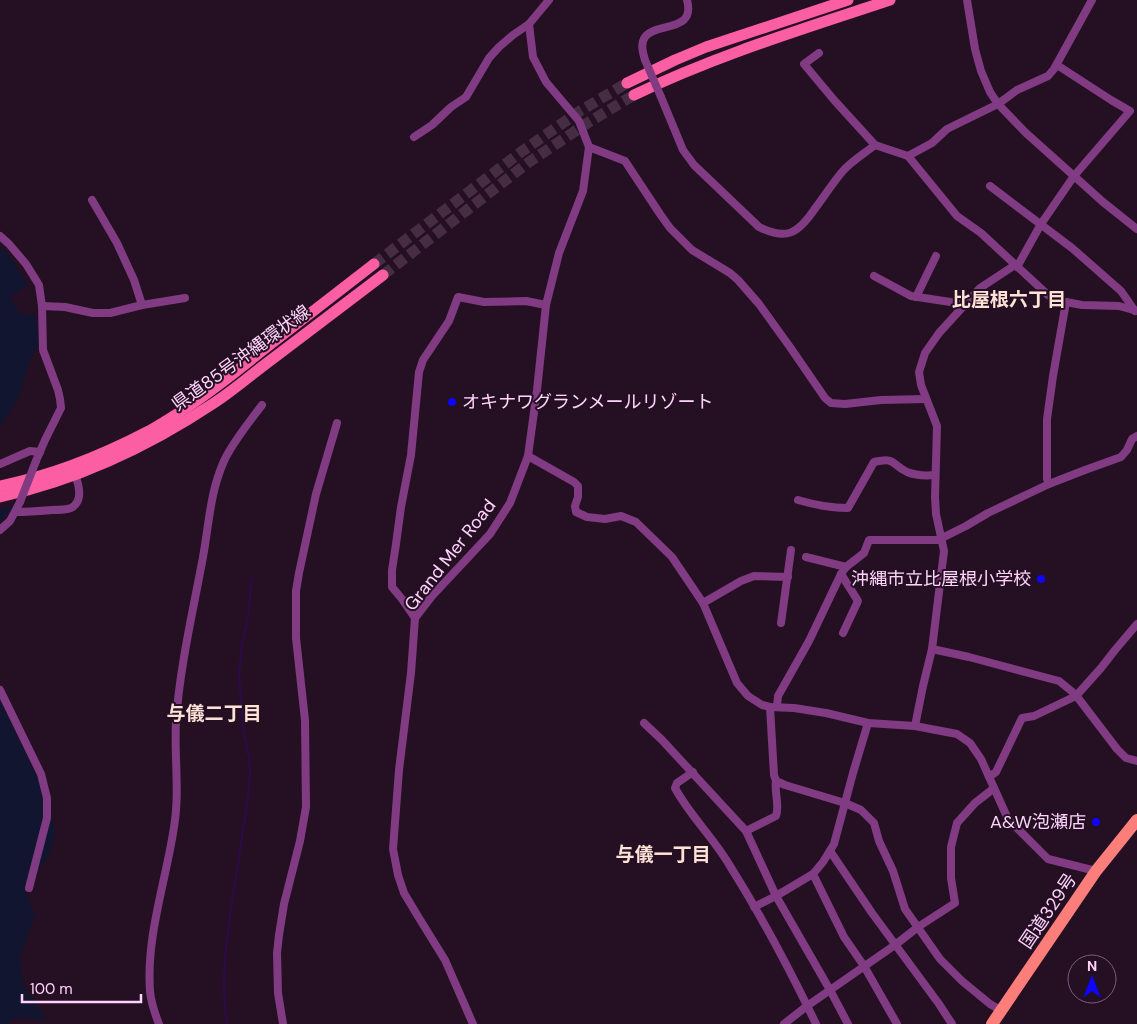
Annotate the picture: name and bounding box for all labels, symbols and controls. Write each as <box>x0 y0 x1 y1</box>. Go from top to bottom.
district label: 比屋根六丁目 <box>952 287 1066 312</box>
street label: 県道85号沖縄環状線 <box>167 300 315 416</box>
place label: オキナワグランメールリゾート <box>462 390 713 414</box>
marker: オキナワグランメールリゾート <box>446 396 458 408</box>
street label: Grand Mer Road <box>399 494 501 616</box>
place label: 沖縄市立比屋根小学校 <box>851 567 1031 591</box>
marker: 沖縄市立比屋根小学校 <box>1035 573 1047 585</box>
district label: 与儀二丁目 <box>166 701 262 726</box>
place label: A&W泡瀬店 <box>990 810 1086 834</box>
marker: A&W泡瀬店 <box>1090 816 1102 828</box>
district label: 与儀一丁目 <box>615 842 711 867</box>
street label: 国道329号 <box>1014 869 1082 953</box>
north arrow <box>1067 954 1117 1004</box>
text: N <box>1087 957 1097 975</box>
scale bar <box>22 972 141 1004</box>
text: 100 m <box>30 979 73 999</box>

